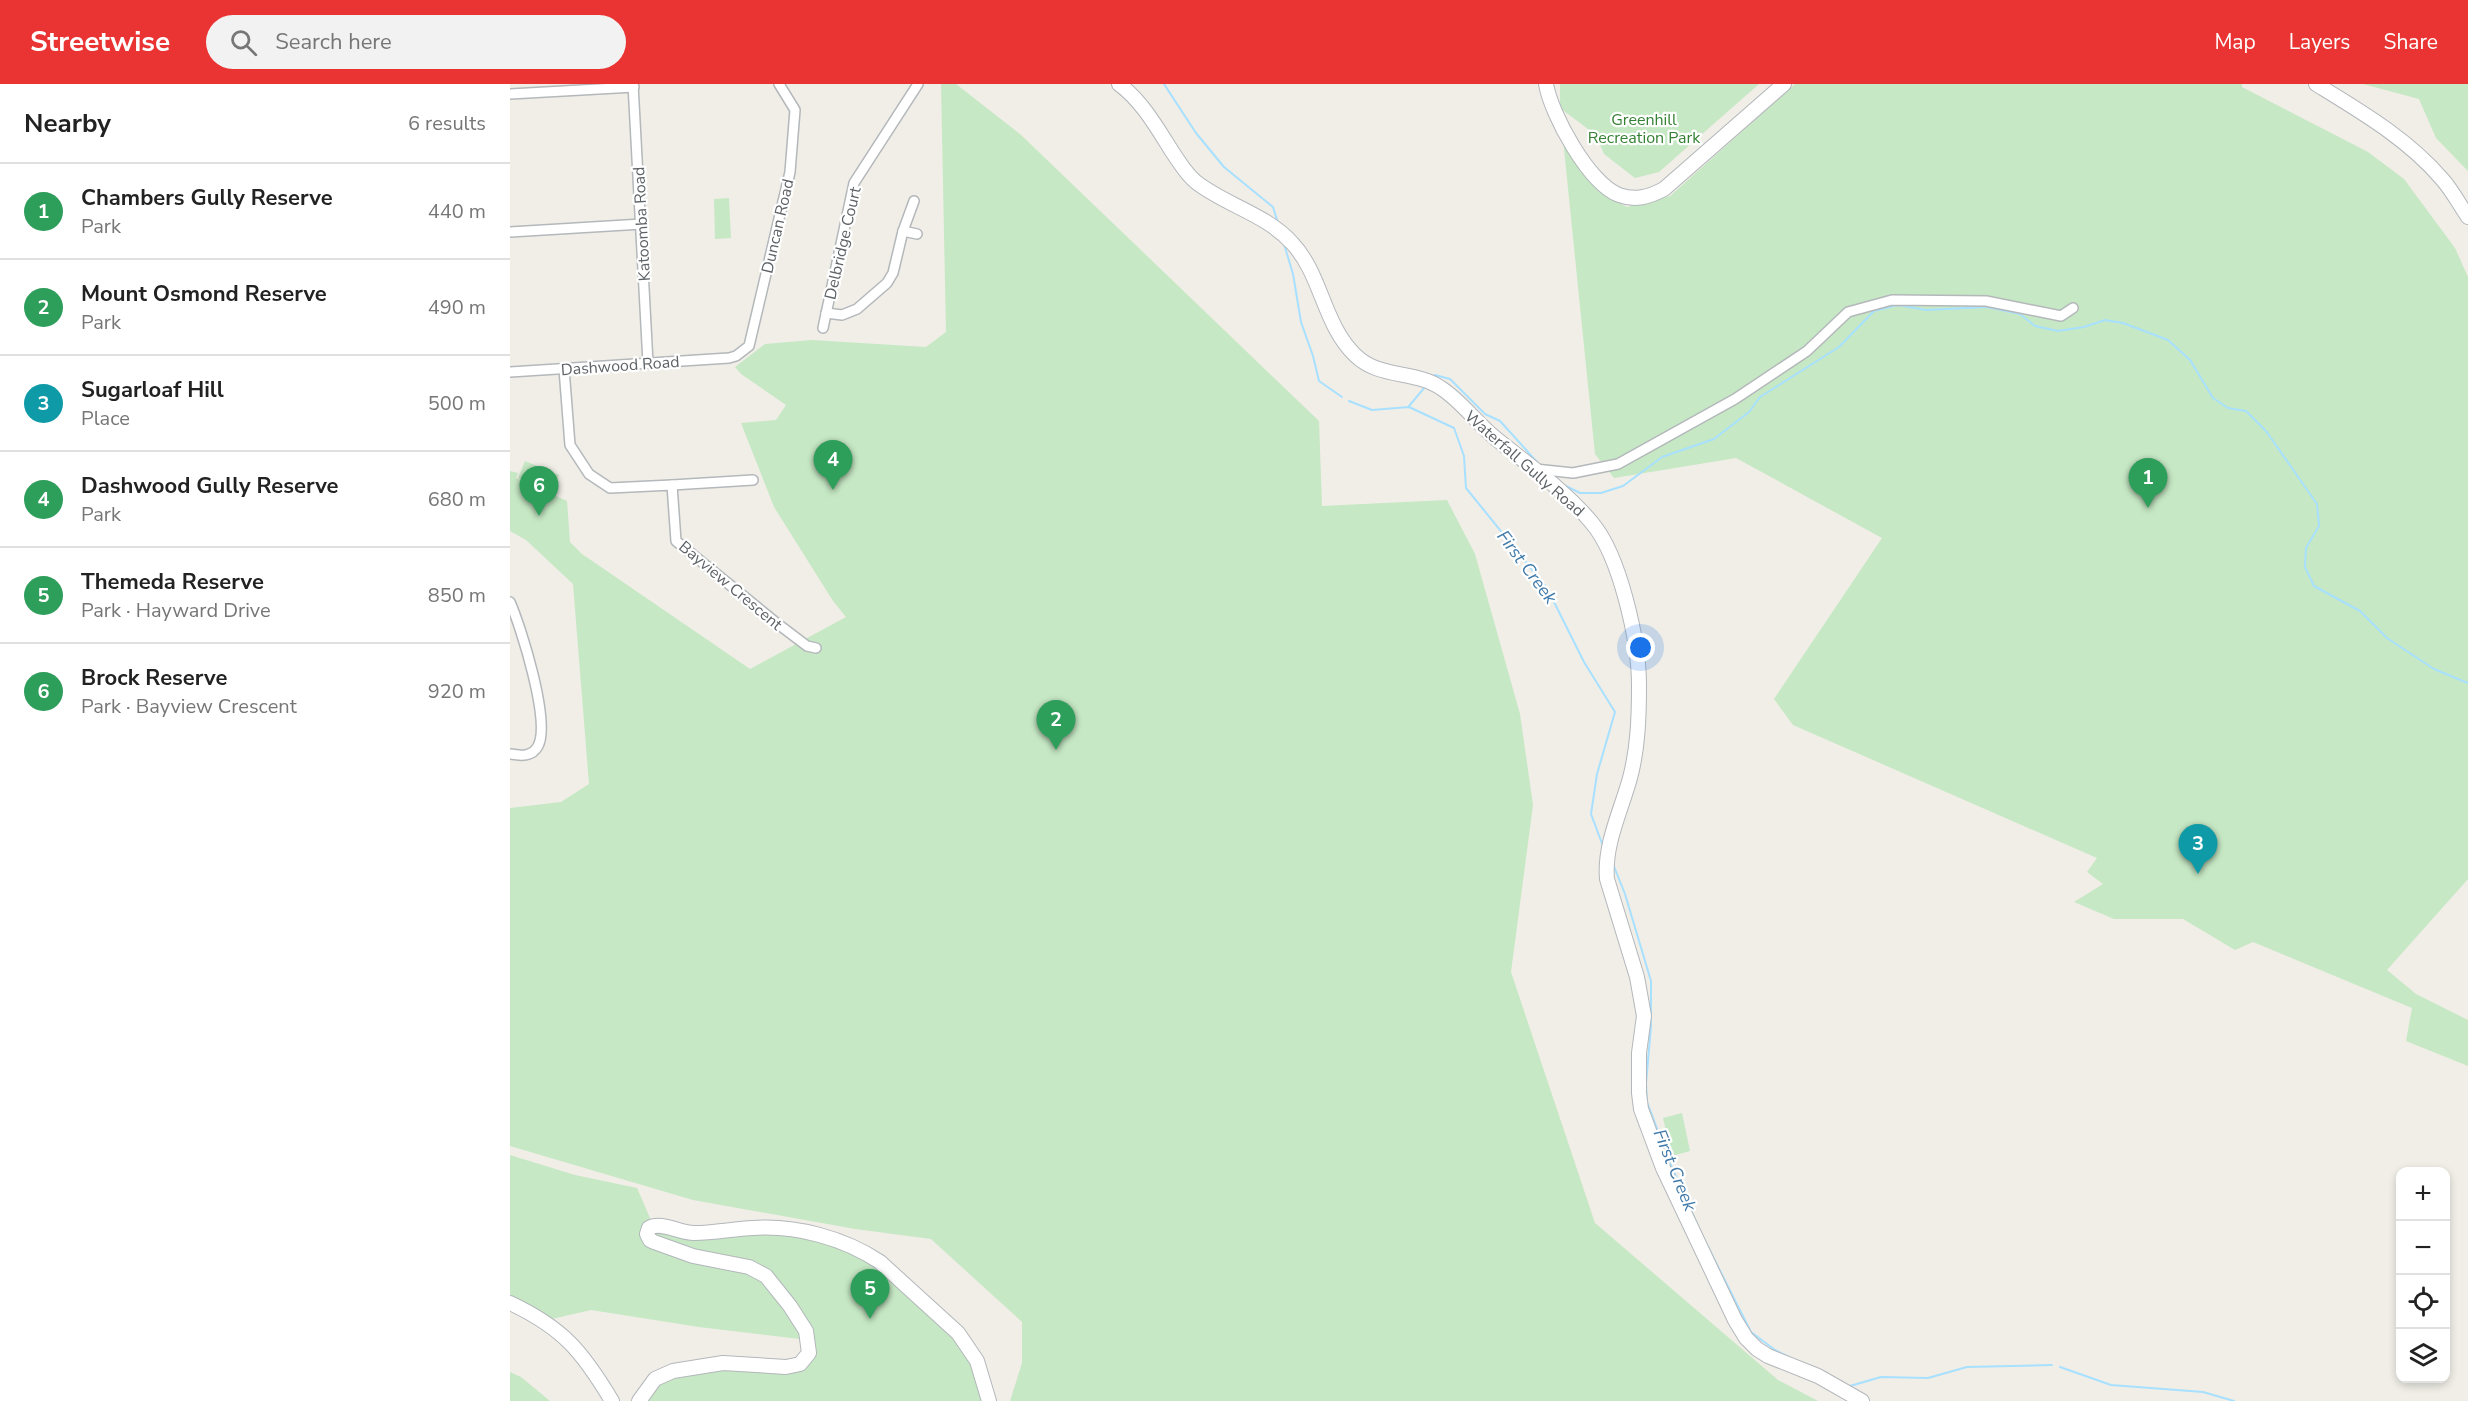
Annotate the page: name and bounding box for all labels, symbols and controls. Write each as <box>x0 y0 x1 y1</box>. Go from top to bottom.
search box <box>206 15 626 69</box>
text: Streetwise <box>30 23 170 61</box>
icon: search <box>227 26 260 59</box>
text: Search here <box>275 27 392 57</box>
text: Map <box>2214 28 2256 56</box>
text: Layers <box>2289 28 2350 56</box>
text: Share <box>2383 28 2438 56</box>
text: Nearby <box>24 106 111 141</box>
park label: Greenhill Recreation Park <box>1588 109 1701 149</box>
text: 6 results <box>408 110 486 137</box>
street label: Katoomba Road <box>628 166 656 282</box>
street label: Duncan Road <box>756 177 800 276</box>
text: Chambers Gully Reserve <box>81 183 333 213</box>
street label: Delbridge Court <box>819 184 867 302</box>
text: 1 <box>38 198 50 225</box>
text: 440 m <box>428 198 486 225</box>
text: Park <box>81 213 121 240</box>
text: Mount Osmond Reserve <box>81 279 327 309</box>
text: 2 <box>38 294 50 321</box>
text: 490 m <box>428 294 486 321</box>
text: Park <box>81 309 121 336</box>
street label: Dashwood Road <box>560 351 680 381</box>
text: Sugarloaf Hill <box>81 375 224 405</box>
text: 3 <box>38 390 50 417</box>
text: 500 m <box>428 390 486 417</box>
text: Place <box>81 405 130 432</box>
street label: Waterfall Gully Road <box>1460 406 1589 522</box>
pin: 4 <box>814 440 852 490</box>
pin: 1 <box>2128 458 2168 508</box>
pin: 6 <box>519 466 558 516</box>
text: Dashwood Gully Reserve <box>81 471 339 501</box>
text: 4 <box>38 486 50 513</box>
text: 680 m <box>428 486 486 513</box>
text: Park <box>81 501 121 528</box>
water label: First Creek <box>1491 525 1563 610</box>
street label: Bayview Crescent <box>674 536 787 636</box>
text: Themeda Reserve <box>81 567 264 597</box>
text: 5 <box>38 582 50 609</box>
text: 850 m <box>428 582 486 609</box>
text: Park · Hayward Drive <box>81 597 271 624</box>
your location <box>1626 633 1655 662</box>
text: Brock Reserve <box>81 663 227 693</box>
text: 6 <box>38 678 50 705</box>
text: 920 m <box>428 678 486 705</box>
text: Park · Bayview Crescent <box>81 693 297 720</box>
pin: 2 <box>1036 700 1076 750</box>
pin: 3 <box>2178 824 2218 874</box>
water label: First Creek <box>1648 1125 1703 1216</box>
map controls <box>2396 1167 2450 1383</box>
button: + <box>2396 1167 2450 1221</box>
button: − <box>2396 1221 2450 1275</box>
pin: 5 <box>850 1270 890 1319</box>
button: locate <box>2396 1275 2450 1329</box>
button: layers <box>2396 1329 2450 1383</box>

